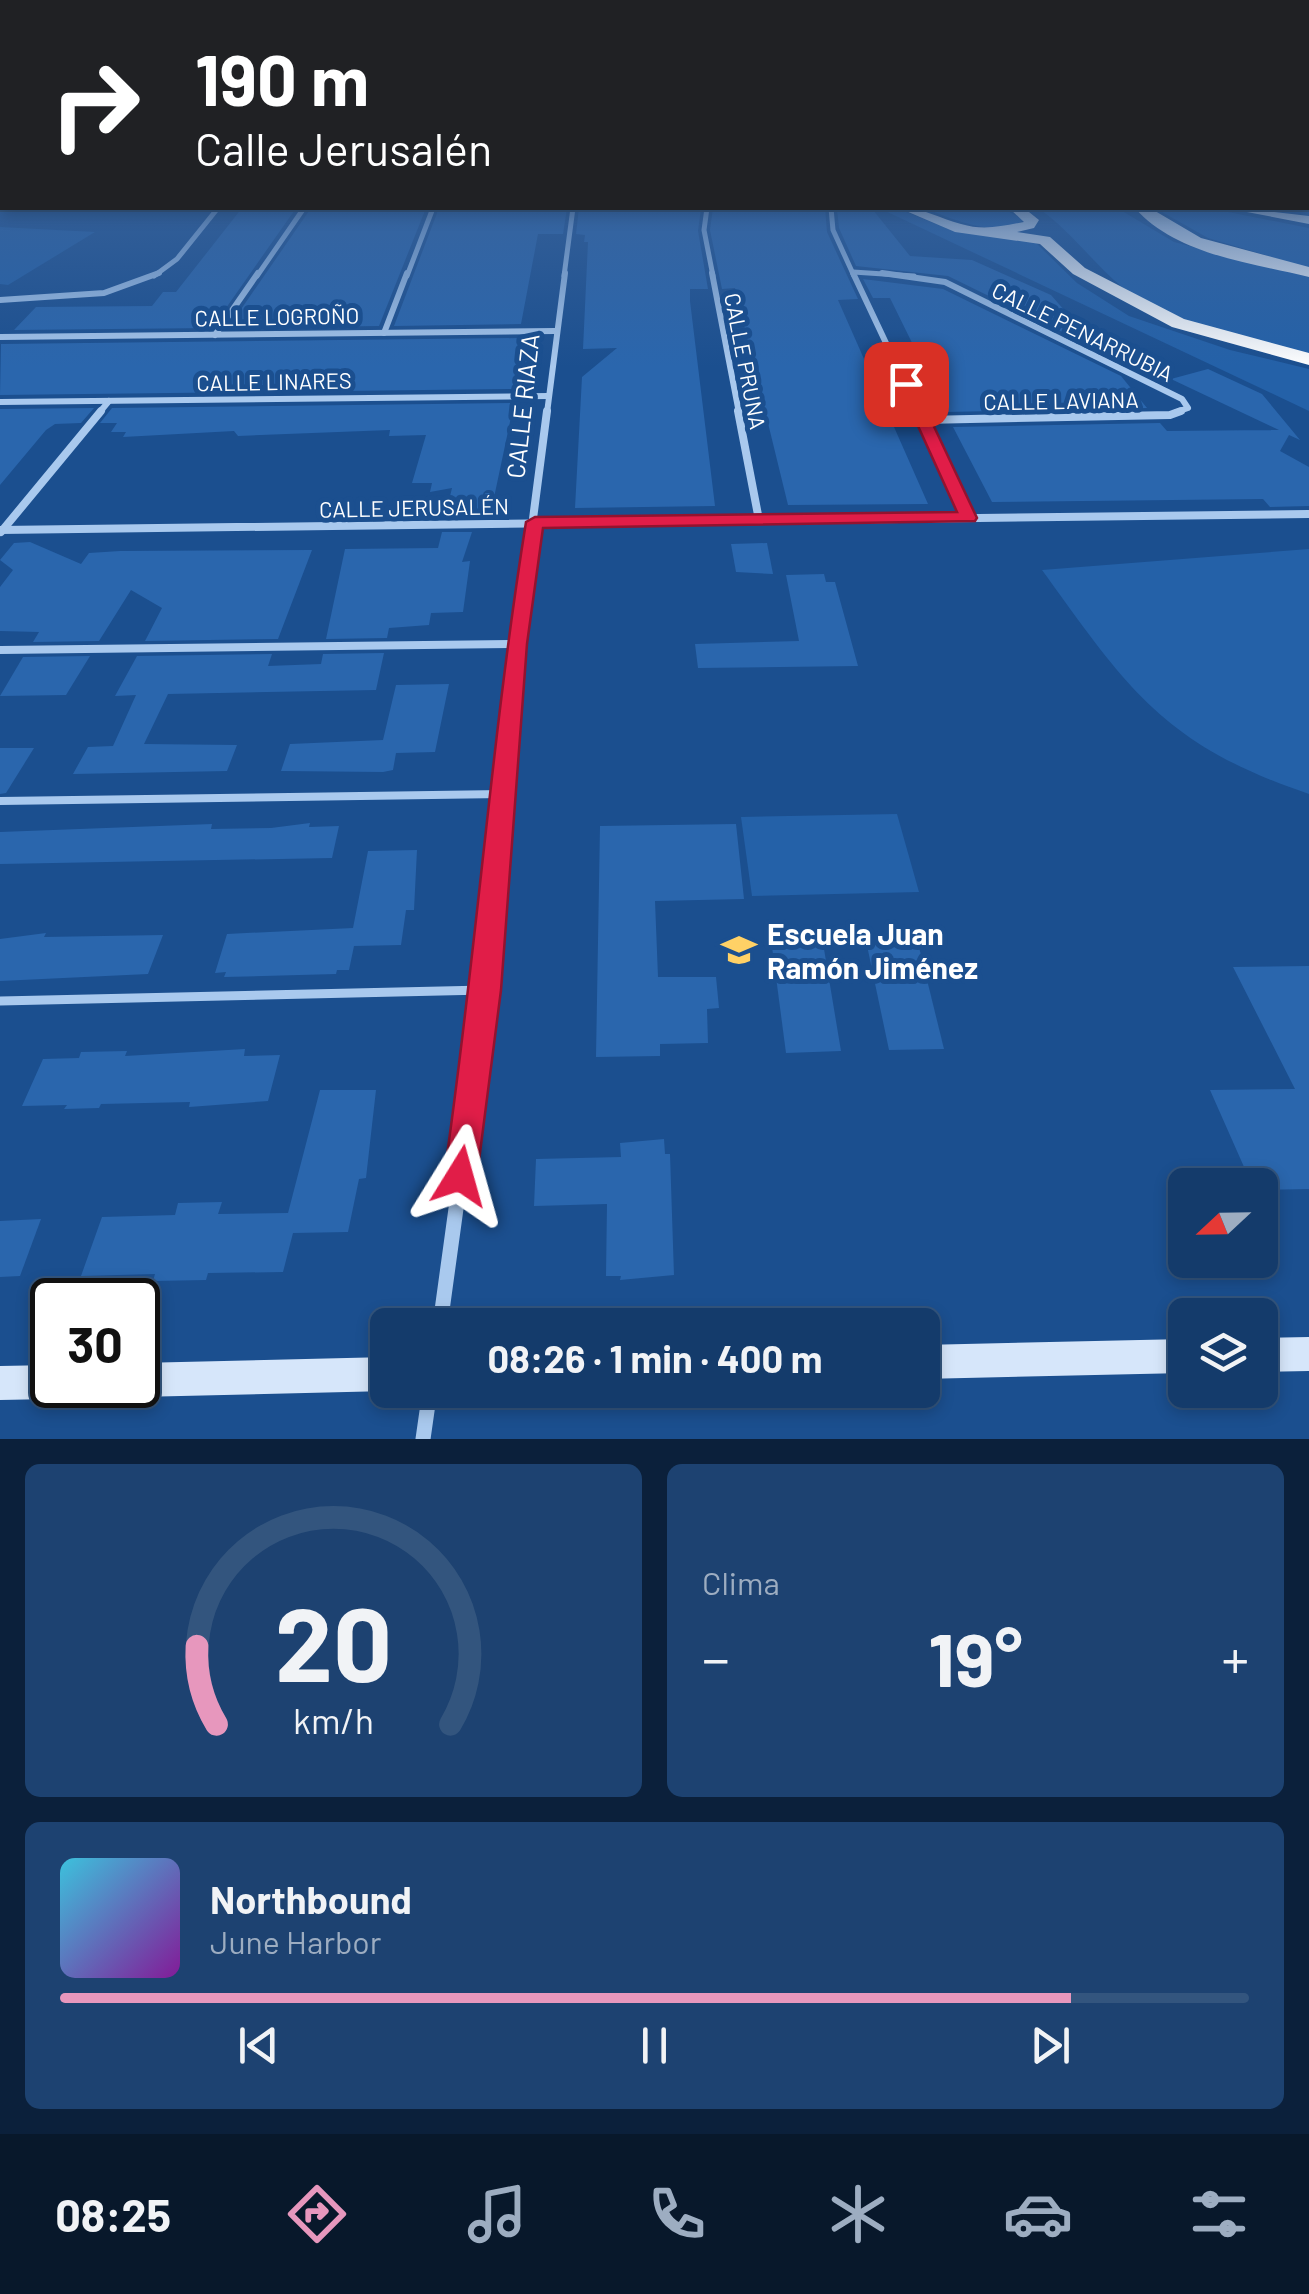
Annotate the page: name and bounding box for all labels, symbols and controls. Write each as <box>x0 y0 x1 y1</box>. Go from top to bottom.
text: 190 m <box>195 36 369 120</box>
icon: right <box>30 40 160 170</box>
text: Calle Jerusalén <box>195 121 492 175</box>
street label: CALLE PENARRUBIA <box>988 276 1178 386</box>
street label: CALLE PRUNA <box>720 291 772 431</box>
street label: CALLE LOGROÑO <box>194 302 360 330</box>
street label: CALLE RIAZA <box>499 332 545 480</box>
pin <box>864 342 949 427</box>
icon: arrive <box>879 357 934 412</box>
street label: CALLE LINARES <box>196 367 352 395</box>
street label: CALLE LAVIANA <box>983 386 1139 414</box>
street label: CALLE JERUSALÉN <box>319 492 509 522</box>
place label: Escuela Juan Ramón Jiménez <box>767 915 978 985</box>
school or university icon: Escuela Juan Ramón Jiménez <box>720 931 758 969</box>
position arrow <box>408 1124 512 1228</box>
north arrow <box>1168 1168 1278 1278</box>
map controls <box>1168 1168 1278 1408</box>
speed limit sign: 30 <box>30 1278 160 1408</box>
button: layers <box>1168 1298 1278 1408</box>
text: 08:26 · 1 min · 400 m <box>488 1335 822 1381</box>
text: Clima <box>702 1563 780 1601</box>
text: 20 <box>275 1578 392 1703</box>
text: 19° <box>928 1612 1023 1702</box>
text: − <box>702 1624 730 1690</box>
text: + <box>1221 1624 1249 1690</box>
text: km/h <box>293 1698 374 1741</box>
text: Northbound <box>210 1876 412 1922</box>
text: June Harbor <box>210 1922 381 1960</box>
icon: previous <box>231 2018 286 2073</box>
icon: pause <box>627 2018 682 2073</box>
icon: next <box>1023 2018 1078 2073</box>
icon: directions <box>282 2179 352 2249</box>
icon: music <box>462 2179 532 2249</box>
icon: phone <box>642 2179 712 2249</box>
icon: climate <box>823 2179 893 2249</box>
icon: car <box>1003 2179 1073 2249</box>
icon: filters <box>1184 2179 1254 2249</box>
text: 08:25 <box>55 2187 171 2241</box>

